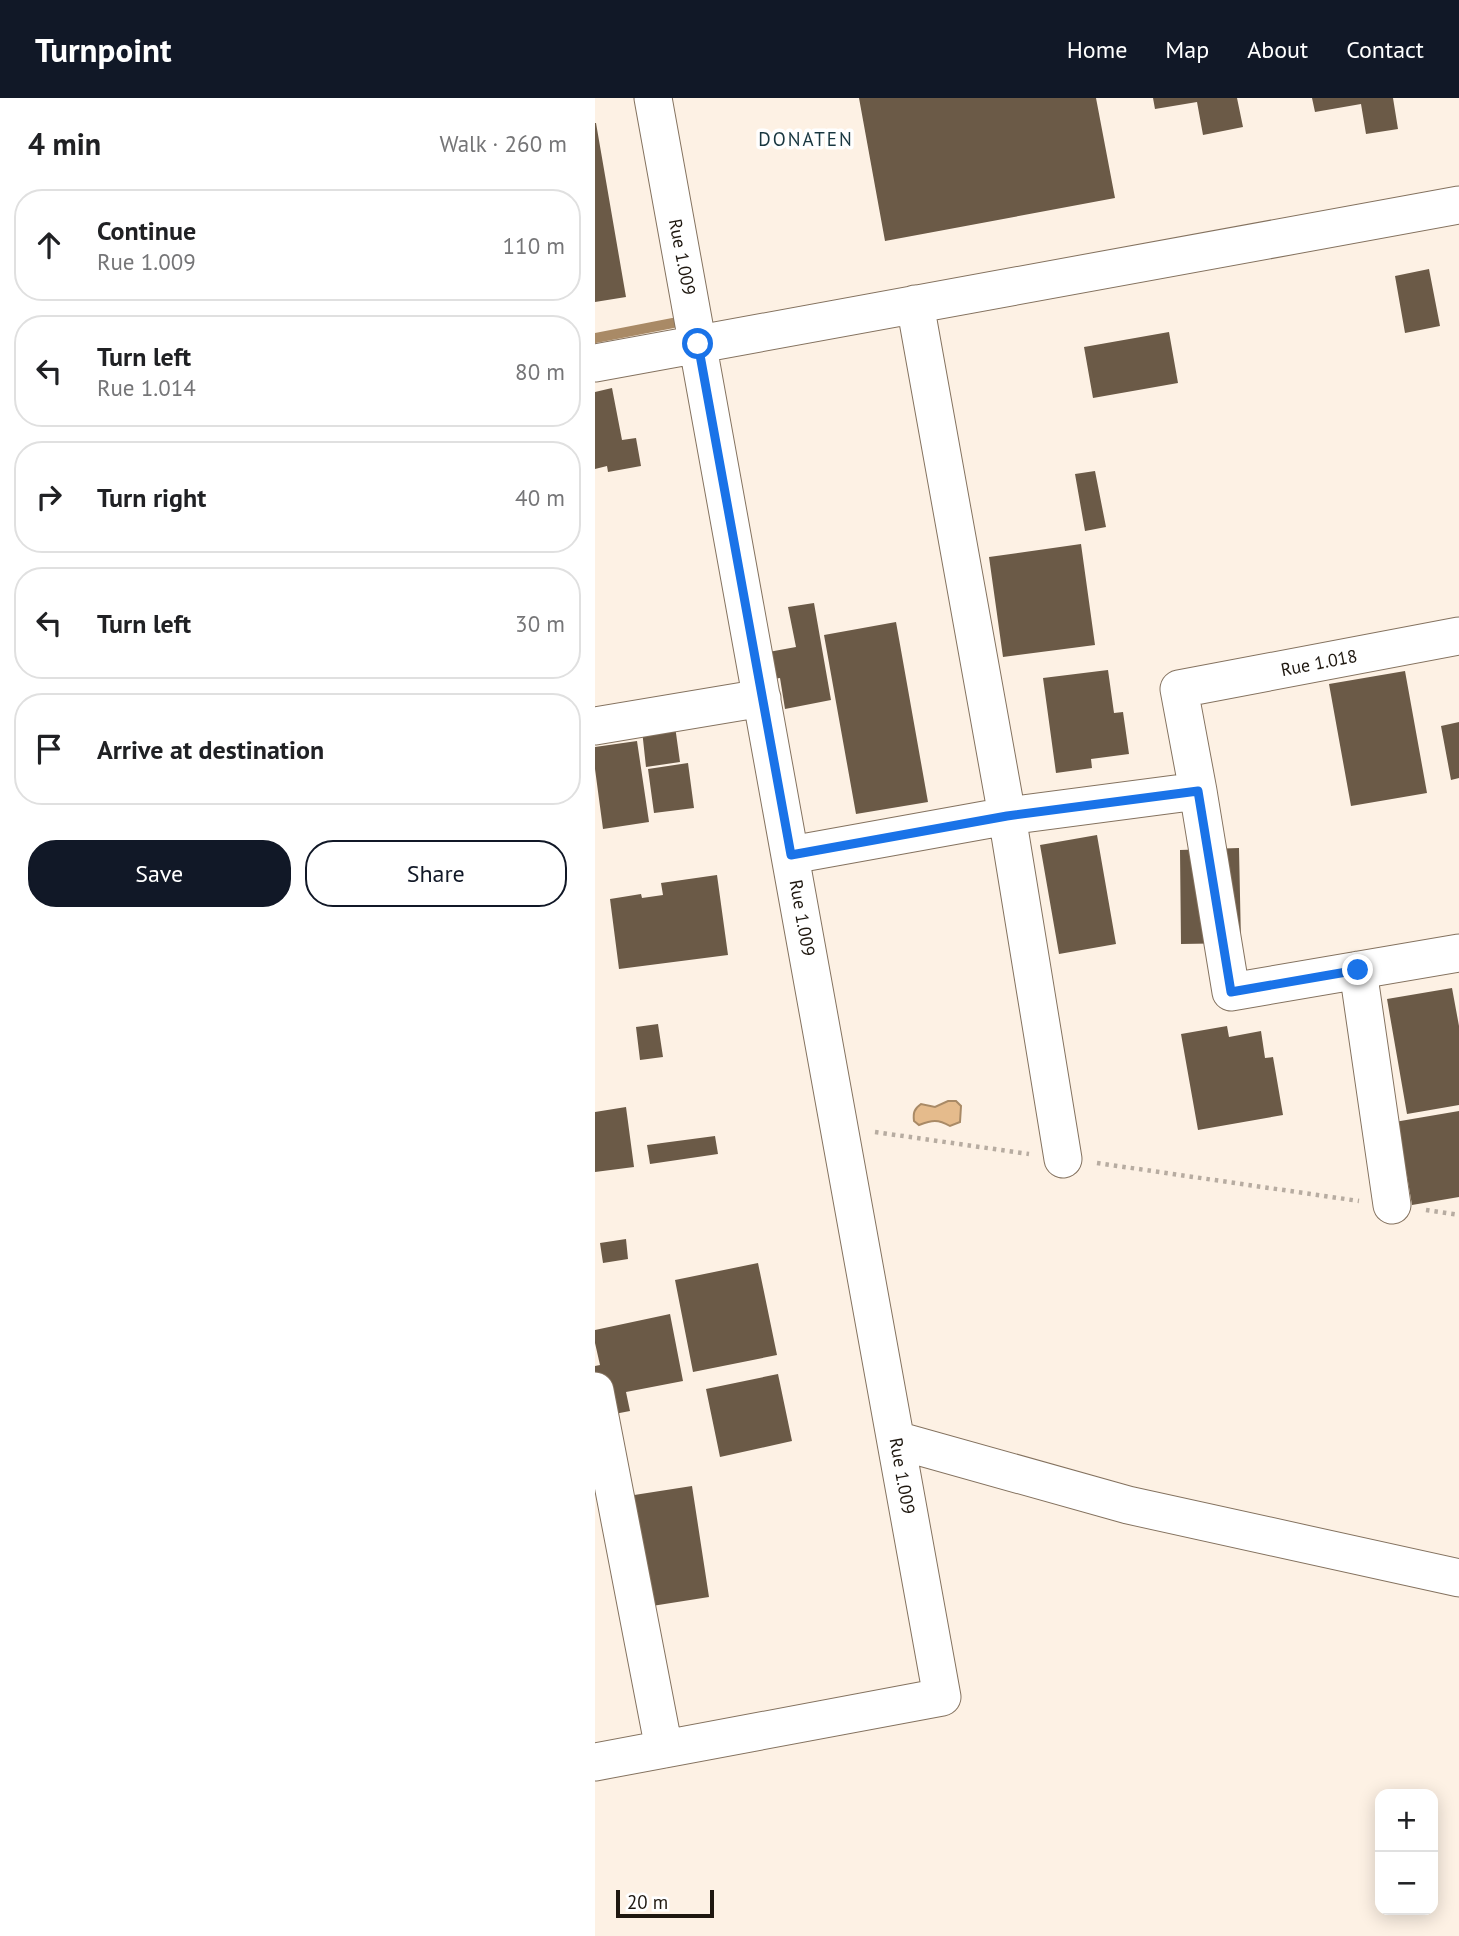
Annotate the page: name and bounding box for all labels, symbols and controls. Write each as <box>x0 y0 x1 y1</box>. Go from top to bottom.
text: Turnpoint <box>35 28 172 71</box>
text: Home <box>1067 34 1127 65</box>
text: Map <box>1165 34 1209 65</box>
text: About <box>1247 34 1308 65</box>
text: Contact <box>1346 34 1424 65</box>
text: 4 min <box>28 124 101 163</box>
district label: DONATEN <box>758 127 854 151</box>
text: Walk · 260 m <box>440 129 567 158</box>
text: Continue <box>97 214 196 247</box>
street label: Rue 1.009 <box>664 217 701 297</box>
icon: ahead <box>30 226 68 264</box>
text: 110 m <box>503 231 565 260</box>
text: Rue 1.009 <box>97 247 196 276</box>
route start <box>682 328 713 359</box>
text: Turn left <box>97 340 191 373</box>
icon: left <box>30 352 68 390</box>
text: 80 m <box>515 357 565 386</box>
text: Rue 1.014 <box>97 373 196 402</box>
icon: right <box>30 478 68 516</box>
text: Turn right <box>97 481 206 514</box>
text: 40 m <box>515 483 565 512</box>
icon: left <box>30 604 68 642</box>
text: Turn left <box>97 607 191 640</box>
text: 30 m <box>515 609 565 638</box>
street label: Rue 1.018 <box>1279 644 1359 681</box>
icon: arrive <box>30 730 68 768</box>
text: Arrive at destination <box>97 733 324 766</box>
button: Save <box>28 840 291 907</box>
button: Share <box>305 840 567 907</box>
street label: Rue 1.009 <box>784 878 821 958</box>
route end <box>1342 954 1373 985</box>
street label: Rue 1.009 <box>884 1436 921 1516</box>
map controls <box>1375 1789 1438 1915</box>
button: + <box>1375 1789 1438 1852</box>
button: − <box>1375 1852 1438 1915</box>
scale bar <box>616 1887 714 1919</box>
text: 20 m <box>627 1890 668 1914</box>

